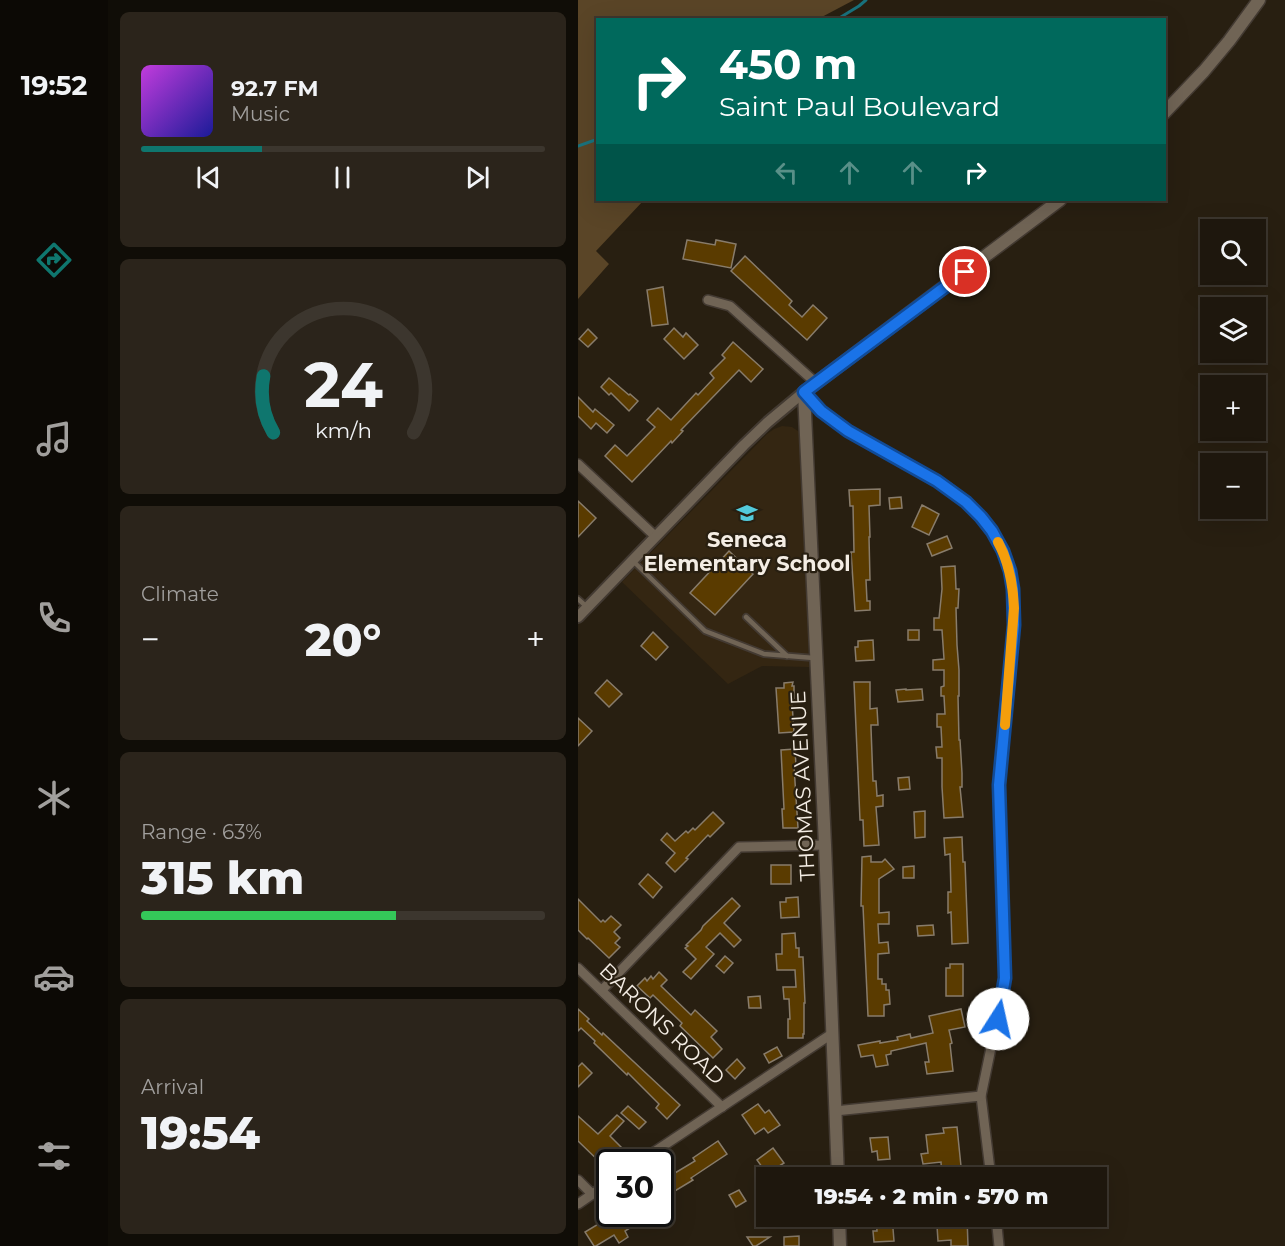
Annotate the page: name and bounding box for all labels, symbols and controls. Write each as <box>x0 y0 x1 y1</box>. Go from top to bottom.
text: 450 m <box>719 38 857 90</box>
icon: right <box>620 42 698 120</box>
text: 19:52 <box>21 69 87 102</box>
text: 92.7 FM <box>231 75 318 102</box>
text: Saint Paul Boulevard <box>719 90 1000 123</box>
text: Music <box>231 102 290 126</box>
icon: left <box>770 156 803 189</box>
icon: ahead <box>833 156 866 189</box>
icon: ahead <box>896 156 929 189</box>
icon: right <box>959 156 992 189</box>
icon: previous <box>192 161 225 194</box>
icon: pause <box>326 161 359 194</box>
icon: next <box>461 161 494 194</box>
map controls <box>1200 219 1266 519</box>
button: search <box>1200 219 1266 285</box>
icon: directions <box>33 239 75 281</box>
pin <box>939 246 990 297</box>
icon: arrive <box>948 255 981 288</box>
button: layers <box>1200 297 1266 363</box>
text: 24 <box>303 347 383 423</box>
button: + <box>1200 375 1266 441</box>
icon: music <box>33 418 75 460</box>
text: km/h <box>314 418 372 444</box>
button: − <box>1200 453 1266 519</box>
school or university icon: Seneca Elementary School <box>735 501 759 525</box>
place label: Seneca Elementary School <box>644 527 850 576</box>
text: Climate <box>141 582 219 606</box>
icon: phone <box>33 597 75 639</box>
text: 20° <box>305 612 381 667</box>
text: − <box>141 619 160 659</box>
text: + <box>526 619 545 659</box>
street label: THOMAS AVENUE <box>785 690 820 882</box>
icon: climate <box>33 777 75 819</box>
text: Range · 63% <box>141 820 262 844</box>
text: 315 km <box>141 850 304 905</box>
icon: car <box>33 956 75 998</box>
street label: BARONS ROAD <box>595 958 730 1090</box>
position arrow <box>966 987 1030 1051</box>
text: Arrival <box>141 1075 204 1099</box>
text: 19:54 <box>141 1105 260 1160</box>
icon: filters <box>33 1135 75 1177</box>
speed limit sign: 30 <box>596 1149 674 1227</box>
text: 19:54 · 2 min · 570 m <box>815 1183 1048 1210</box>

